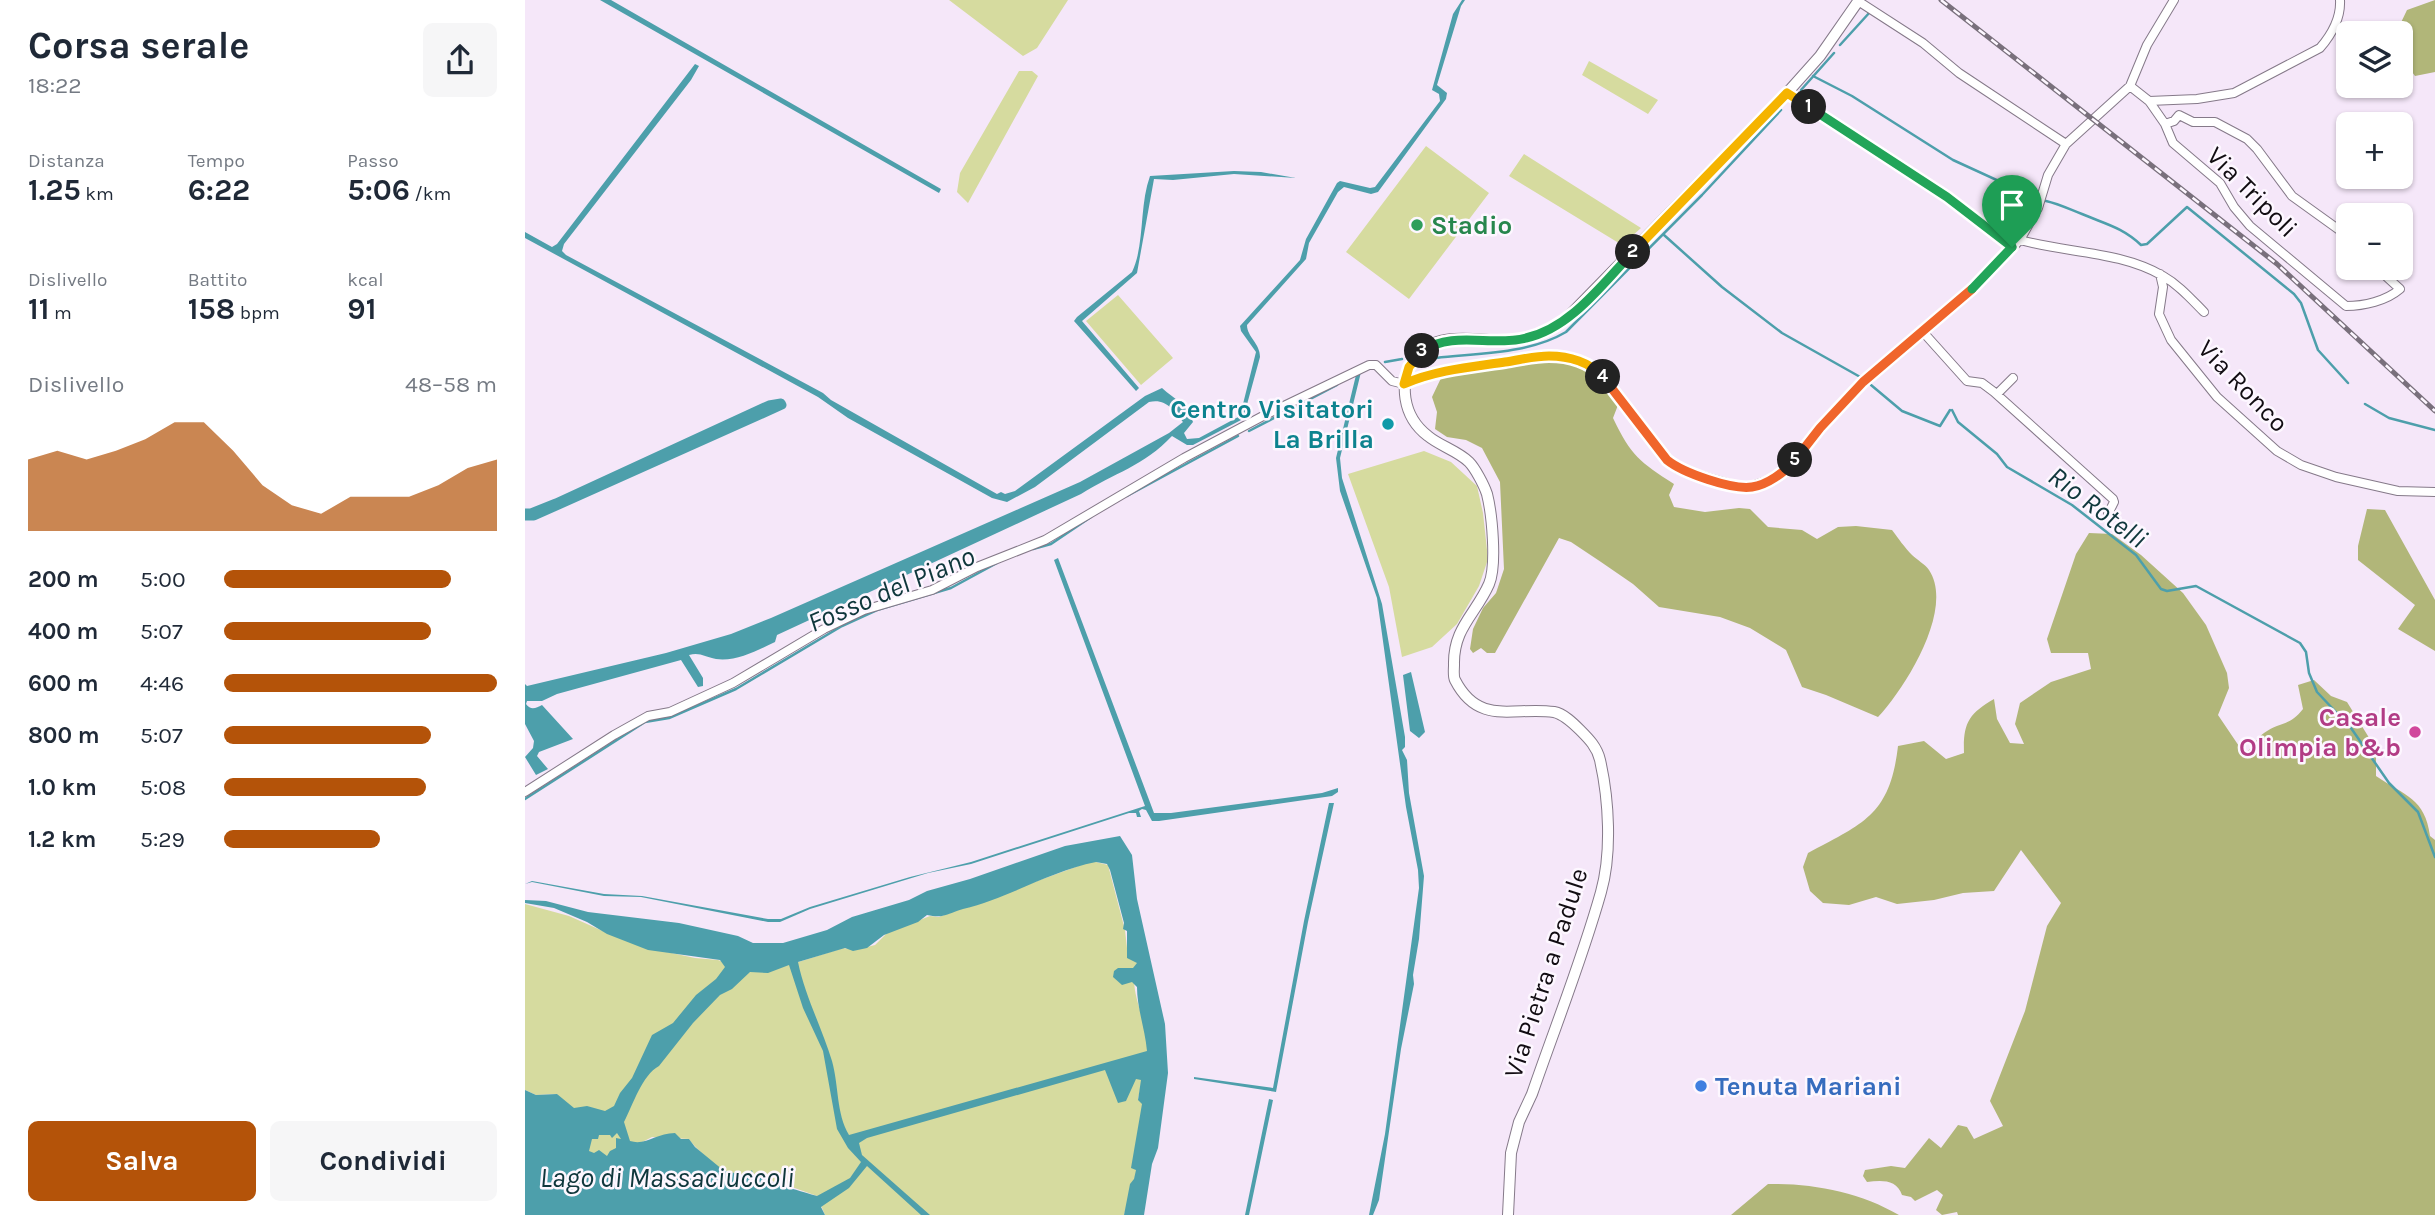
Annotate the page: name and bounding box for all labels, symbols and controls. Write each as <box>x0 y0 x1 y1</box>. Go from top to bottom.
map controls <box>2336 21 2413 280</box>
button: layers <box>2336 21 2413 98</box>
text: Corsa serale <box>28 23 249 68</box>
button: share <box>423 23 497 97</box>
text: 18:22 <box>28 72 82 99</box>
pin: 1 <box>1791 90 1827 124</box>
text: 1 <box>1805 95 1812 117</box>
button: + <box>2336 112 2413 189</box>
street label: Via Tripoli <box>2200 140 2304 244</box>
text: Distanza <box>28 150 105 172</box>
text: Tempo <box>188 150 245 172</box>
text: Passo <box>347 150 399 172</box>
text: 1.25 <box>28 172 81 208</box>
text: 6:22 <box>188 172 250 208</box>
text: 5:06 <box>347 172 410 208</box>
pin <box>1982 175 2042 247</box>
text: km <box>81 183 114 205</box>
text: /km <box>410 183 451 205</box>
icon: arrive <box>1993 186 2031 224</box>
button: − <box>2336 203 2413 280</box>
place label: Stadio <box>1431 210 1512 241</box>
marker: Stadio <box>1409 217 1425 233</box>
pin: 2 <box>1615 234 1651 270</box>
text: 2 <box>1627 240 1638 262</box>
text: Dislivello <box>28 269 108 291</box>
text: Battito <box>188 269 247 291</box>
text: kcal <box>347 269 384 291</box>
text: 11 <box>28 291 49 327</box>
text: 158 <box>188 291 235 327</box>
text: 91 <box>347 291 376 327</box>
text: m <box>49 302 72 324</box>
text: bpm <box>235 302 280 324</box>
street label: Via Ronco <box>2191 333 2295 439</box>
pin: 3 <box>1405 334 1439 368</box>
text: 3 <box>1416 339 1427 361</box>
pin: 4 <box>1585 360 1621 394</box>
text: 4 <box>1597 365 1608 387</box>
text: Dislivello <box>28 371 124 398</box>
text: 48–58 m <box>405 371 497 398</box>
place label: Centro Visitatori La Brilla <box>1170 394 1374 455</box>
marker: Centro Visitatori La Brilla <box>1380 416 1396 432</box>
pin: 5 <box>1777 442 1813 477</box>
text: 5 <box>1789 448 1800 470</box>
water label: Rio Rotelli <box>2042 459 2154 555</box>
water label: Fosso del Piano <box>803 539 980 639</box>
text: 200 m <box>28 566 99 593</box>
text: 5:00 <box>140 566 186 593</box>
text: 400 m <box>28 618 98 645</box>
text: 5:07 <box>140 618 183 645</box>
text: 600 m <box>28 670 99 697</box>
text: 4:46 <box>140 670 184 697</box>
place label: Casale Olimpia b&b <box>2239 702 2401 763</box>
text: 800 m <box>28 722 100 749</box>
text: 5:07 <box>140 722 183 749</box>
marker: Casale Olimpia b&b <box>2407 724 2423 740</box>
text: 1.0 km <box>28 774 97 801</box>
text: 5:08 <box>140 774 186 801</box>
text: 1.2 km <box>28 826 96 853</box>
text: 5:29 <box>140 826 185 853</box>
street label: Via Pietra a Padule <box>1497 864 1595 1082</box>
place label: Tenuta Mariani <box>1715 1071 1902 1102</box>
marker: Tenuta Mariani <box>1693 1078 1709 1094</box>
button: Salva <box>28 1121 256 1201</box>
button: Condividi <box>270 1121 497 1201</box>
water label: Lago di Massaciuccoli <box>540 1161 794 1194</box>

